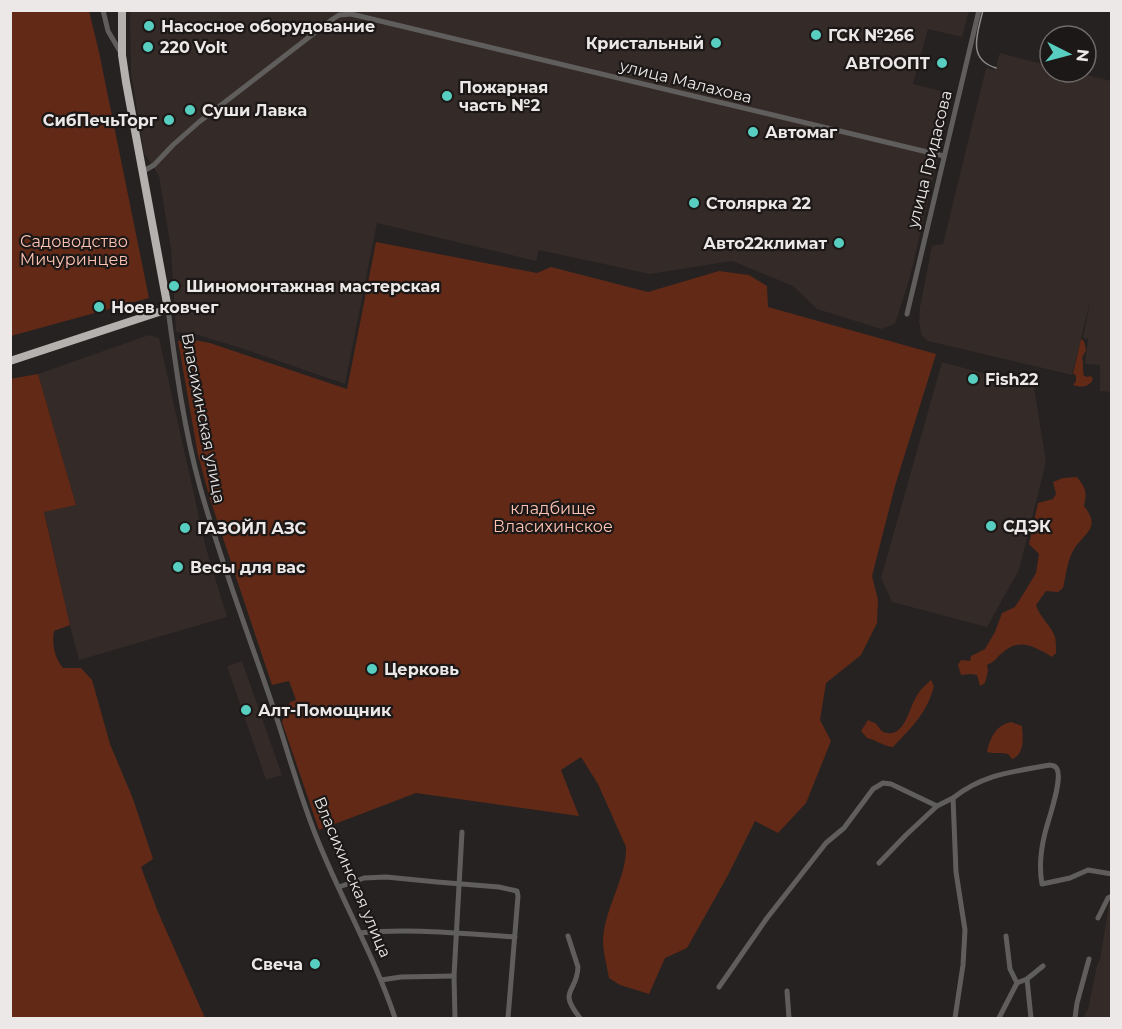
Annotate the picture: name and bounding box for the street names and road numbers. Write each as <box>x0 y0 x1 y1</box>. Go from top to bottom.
street label: улица Малахова <box>617 56 754 107</box>
street label: улица Гридасова <box>903 88 956 231</box>
street label: Власихинская улица <box>178 331 229 505</box>
street label: Власихинская улица <box>310 794 395 961</box>

